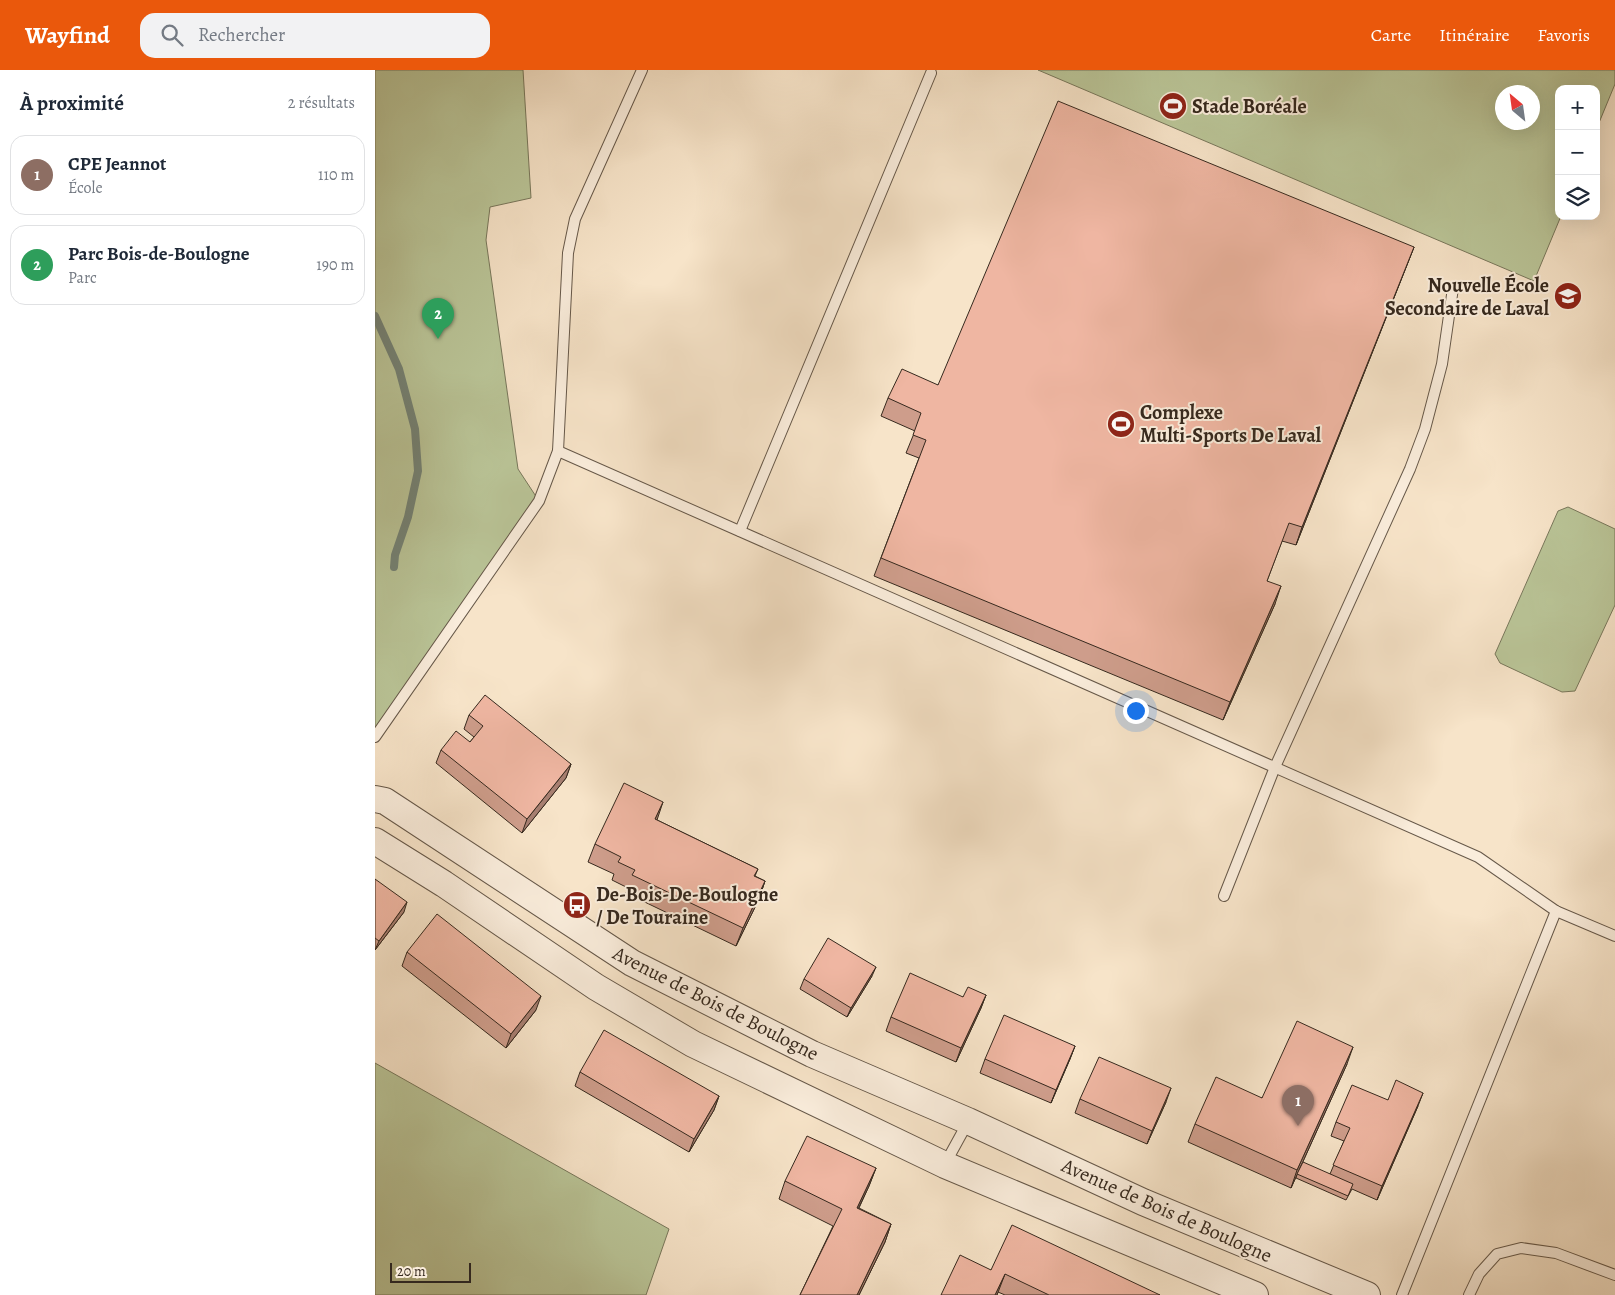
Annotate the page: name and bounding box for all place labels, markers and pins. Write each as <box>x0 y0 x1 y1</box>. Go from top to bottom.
sports icon: Stade Boréale <box>1158 91 1188 121</box>
place label: Stade Boréale <box>1192 93 1307 120</box>
place label: Nouvelle École Secondaire de Laval <box>1385 272 1550 322</box>
school or university icon: Nouvelle École Secondaire de Laval <box>1553 281 1583 311</box>
pin: 2 <box>422 298 454 339</box>
place label: Complexe Multi-Sports De Laval <box>1140 399 1322 449</box>
sports icon: Complexe Multi-Sports De Laval <box>1106 409 1136 439</box>
place label: De-Bois-De-Boulogne / De Touraine <box>596 881 778 931</box>
bus stop icon: De-Bois-De-Boulogne / De Touraine <box>562 890 592 920</box>
pin: 1 <box>1282 1085 1314 1126</box>

